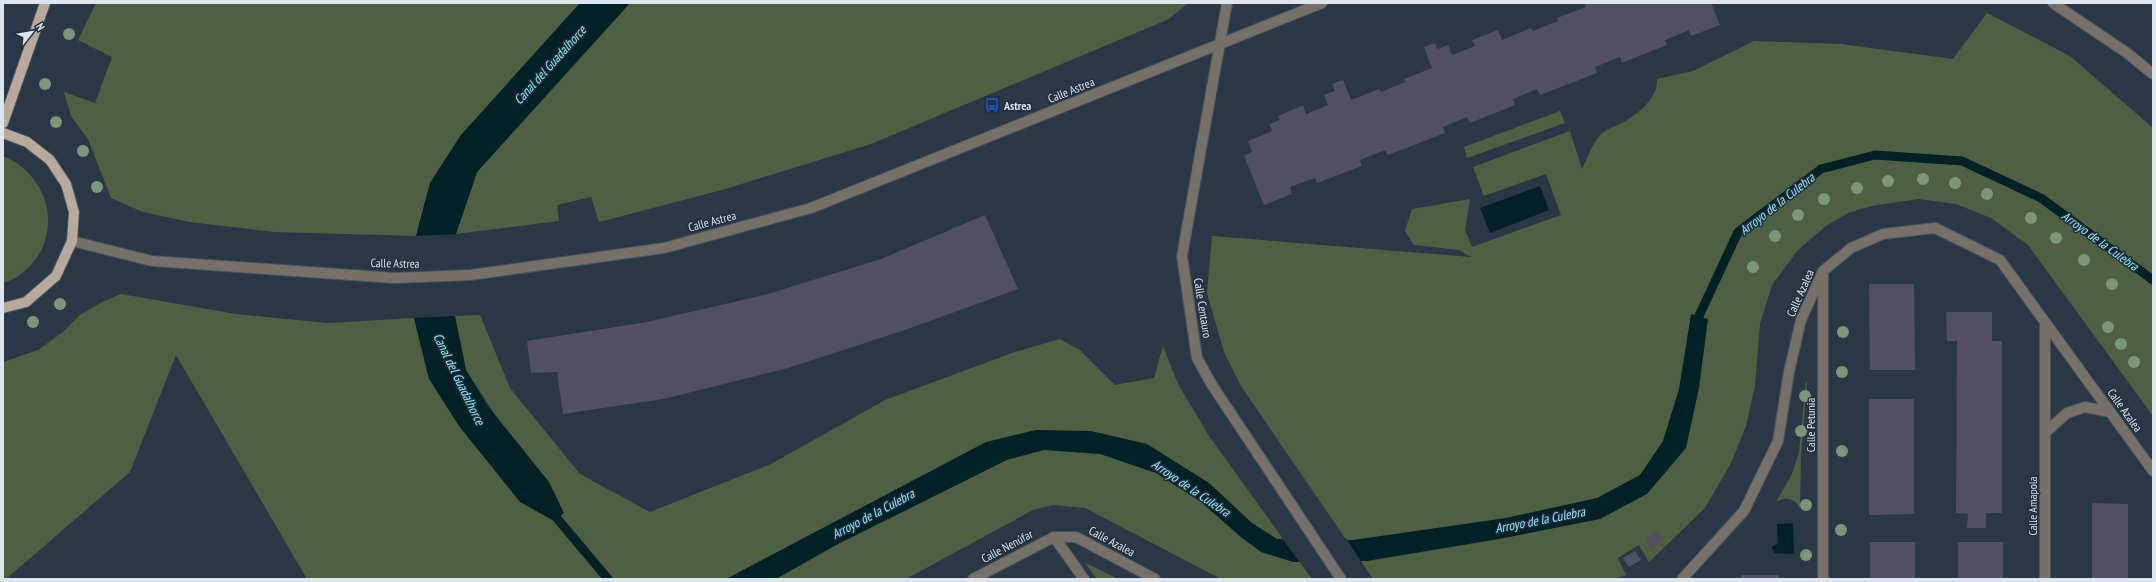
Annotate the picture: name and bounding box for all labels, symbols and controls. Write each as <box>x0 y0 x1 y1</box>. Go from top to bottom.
north arrow <box>12 12 52 52</box>
text: N <box>33 21 48 33</box>
water label: Canal del Guadalhorce <box>510 21 591 108</box>
street label: Calle Astrea <box>1045 74 1097 106</box>
bus stop icon: Astrea <box>983 96 1001 114</box>
place label: Astrea <box>1003 98 1031 113</box>
water label: Arroyo de la Culebra <box>1736 169 1819 239</box>
street label: Calle Astrea <box>686 207 738 235</box>
water label: Arroyo de la Culebra <box>2058 207 2142 275</box>
street label: Calle Astrea <box>370 255 420 271</box>
street label: Calle Azalea <box>1783 267 1817 319</box>
street label: Calle Centauro <box>1191 277 1215 339</box>
water label: Canal del Guadalhorce <box>429 330 489 429</box>
street label: Calle Azalea <box>2104 385 2146 435</box>
street label: Calle Petunia <box>1803 398 1818 452</box>
water label: Arroyo de la Culebra <box>1149 456 1234 521</box>
street label: Calle Amapola <box>2025 476 2040 536</box>
water label: Arroyo de la Culebra <box>829 485 918 543</box>
water label: Arroyo de la Culebra <box>1494 503 1587 537</box>
street label: Calle Azalea <box>1086 523 1138 559</box>
street label: Calle Nenúfar <box>979 526 1036 566</box>

